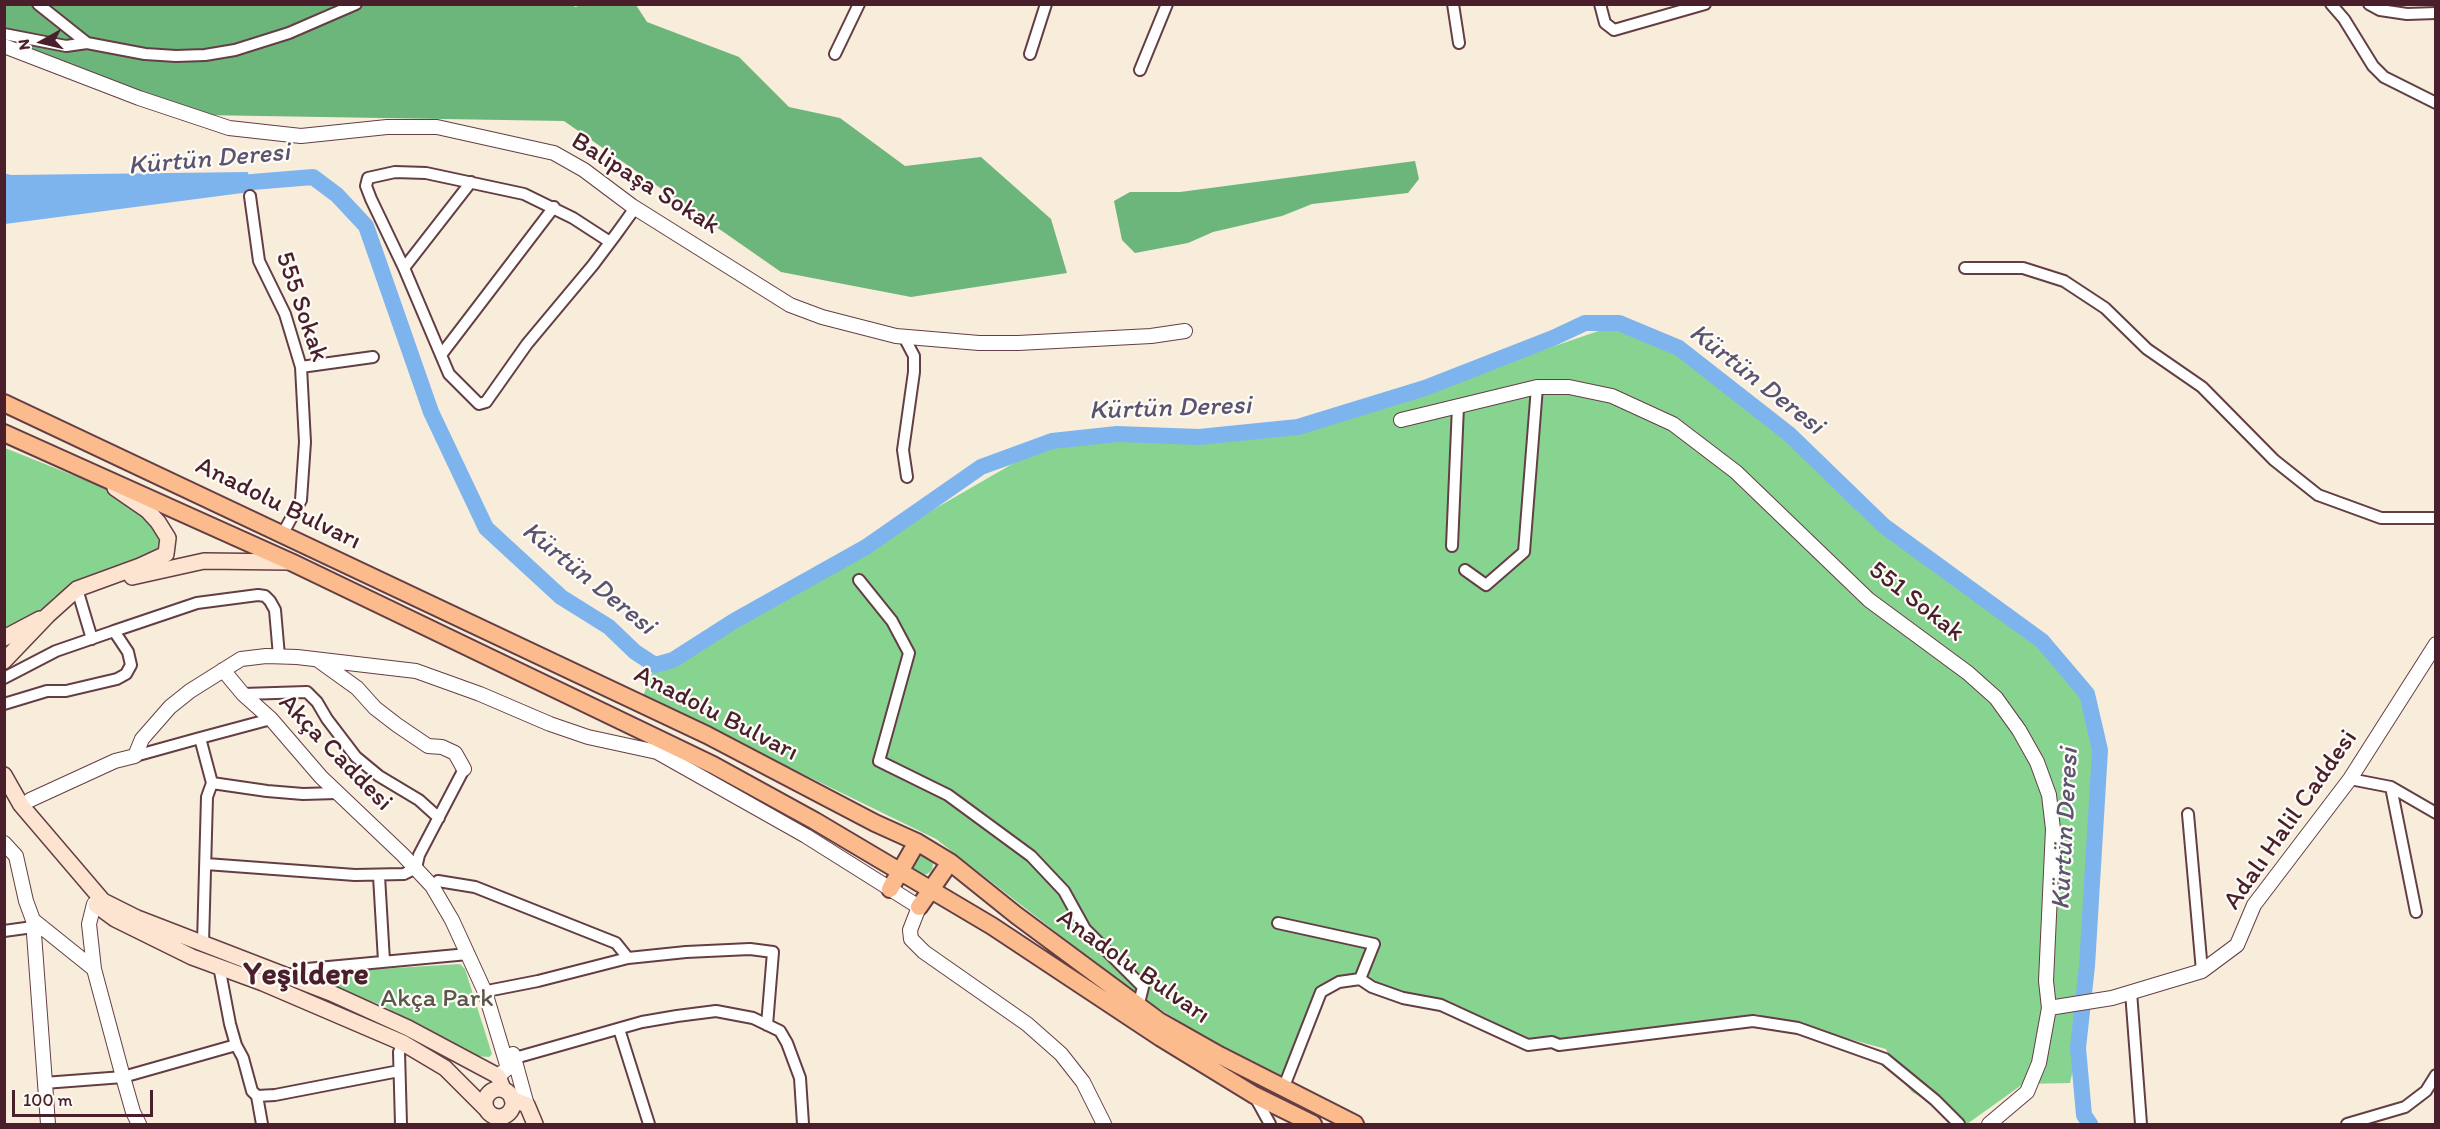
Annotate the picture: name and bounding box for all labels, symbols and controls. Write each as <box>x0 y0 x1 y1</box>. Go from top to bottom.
north arrow <box>12 12 72 72</box>
text: N <box>14 38 34 51</box>
street label: Balipaşa Sokak <box>565 126 725 242</box>
water label: Kürtün Deresi <box>127 137 291 183</box>
street label: 555 Sokak <box>268 248 334 366</box>
water label: Kürtün Deresi <box>1682 317 1830 443</box>
water label: Kürtün Deresi <box>1088 390 1252 428</box>
street label: Anadolu Bulvarı <box>190 451 366 557</box>
water label: Kürtün Deresi <box>515 515 661 643</box>
street label: 551 Sokak <box>1862 555 1970 649</box>
street label: Anadolu Bulvarı <box>629 659 803 769</box>
street label: Akça Caddesi <box>271 688 399 818</box>
street label: Adalı Halil Caddesi <box>2217 724 2365 916</box>
water label: Kürtün Deresi <box>2046 747 2086 911</box>
street label: Anadolu Bulvarı <box>1050 903 1216 1031</box>
district label: Yeşildere <box>243 957 369 995</box>
park label: Akça Park <box>381 983 493 1015</box>
scale bar <box>15 1078 156 1116</box>
text: 100 m <box>23 1089 73 1111</box>

